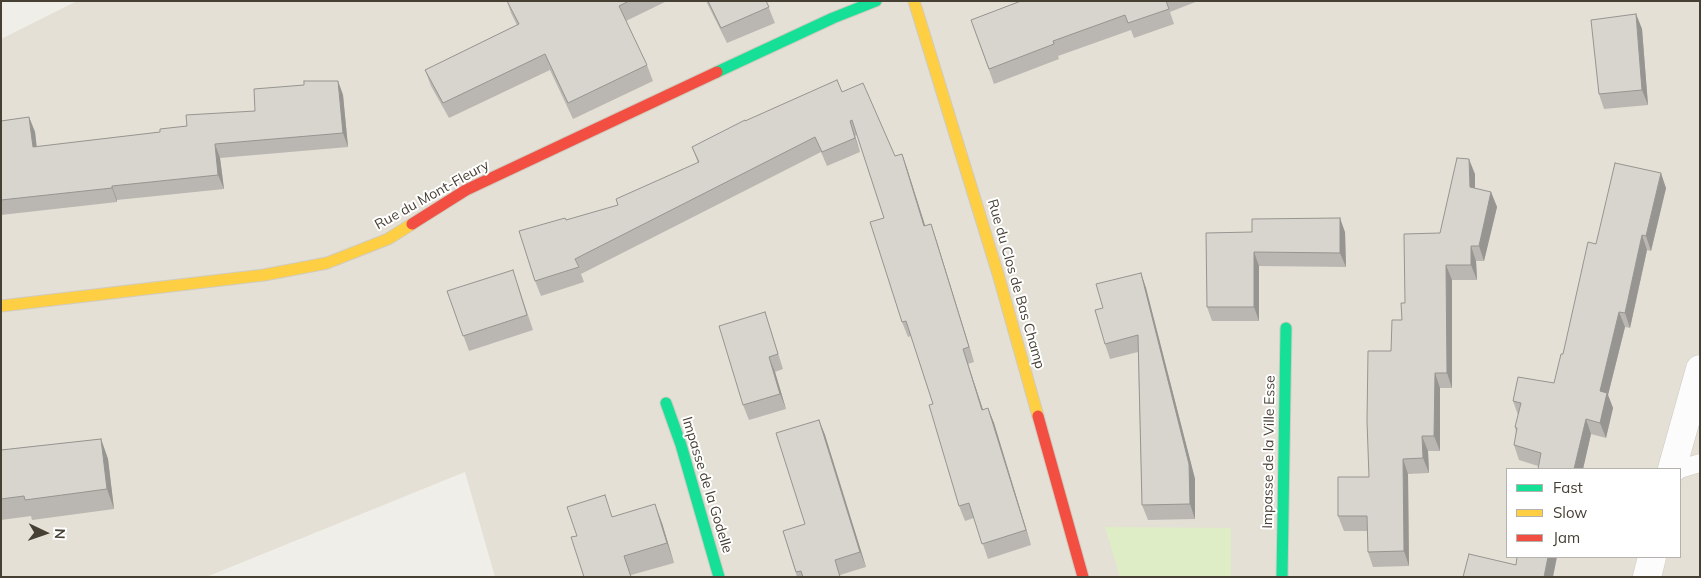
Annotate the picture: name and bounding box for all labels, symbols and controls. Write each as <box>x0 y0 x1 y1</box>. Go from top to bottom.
street label: Rue du Mont-Fleury <box>372 157 492 233</box>
street label: Rue du Clos de Bas Champ <box>984 197 1048 371</box>
street label: Impasse de la Ville Esse <box>1259 375 1279 529</box>
street label: Impasse de la Godelle <box>678 415 736 555</box>
legend <box>1506 468 1681 558</box>
text: Fast <box>1553 478 1583 497</box>
text: Slow <box>1553 503 1587 522</box>
north arrow <box>20 508 70 558</box>
text: N <box>51 528 69 540</box>
text: Jam <box>1553 528 1580 547</box>

